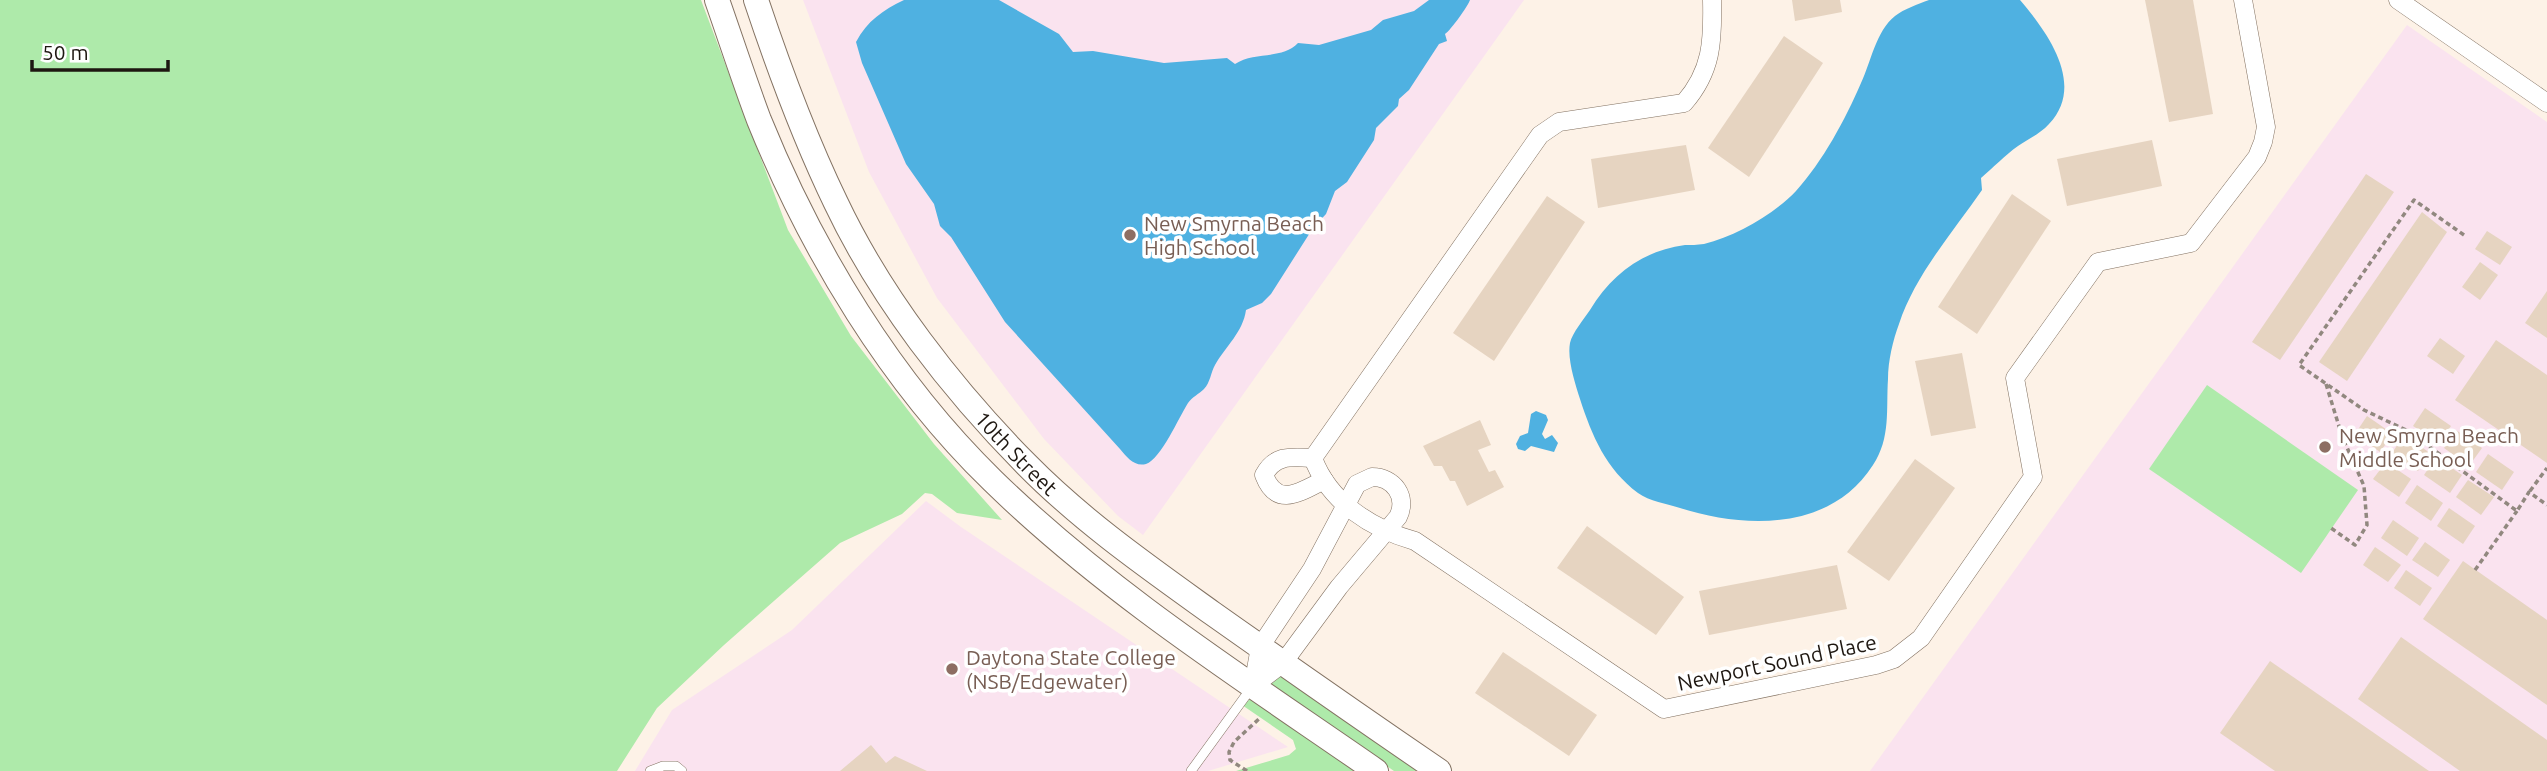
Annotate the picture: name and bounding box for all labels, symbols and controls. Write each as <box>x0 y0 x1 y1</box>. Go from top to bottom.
scale bar <box>32 28 168 72</box>
text: 50 m <box>42 40 89 64</box>
place label: New Smyrna Beach High School <box>1144 211 1324 259</box>
marker: New Smyrna Beach High School <box>1122 227 1138 243</box>
street label: 10th Street <box>970 406 1062 500</box>
place label: New Smyrna Beach Middle School <box>2339 423 2519 471</box>
marker: New Smyrna Beach Middle School <box>2317 439 2333 455</box>
street label: Newport Sound Place <box>1675 629 1879 695</box>
place label: Daytona State College (NSB/Edgewater) <box>966 645 1176 693</box>
marker: Daytona State College (NSB/Edgewater) <box>944 661 960 677</box>

